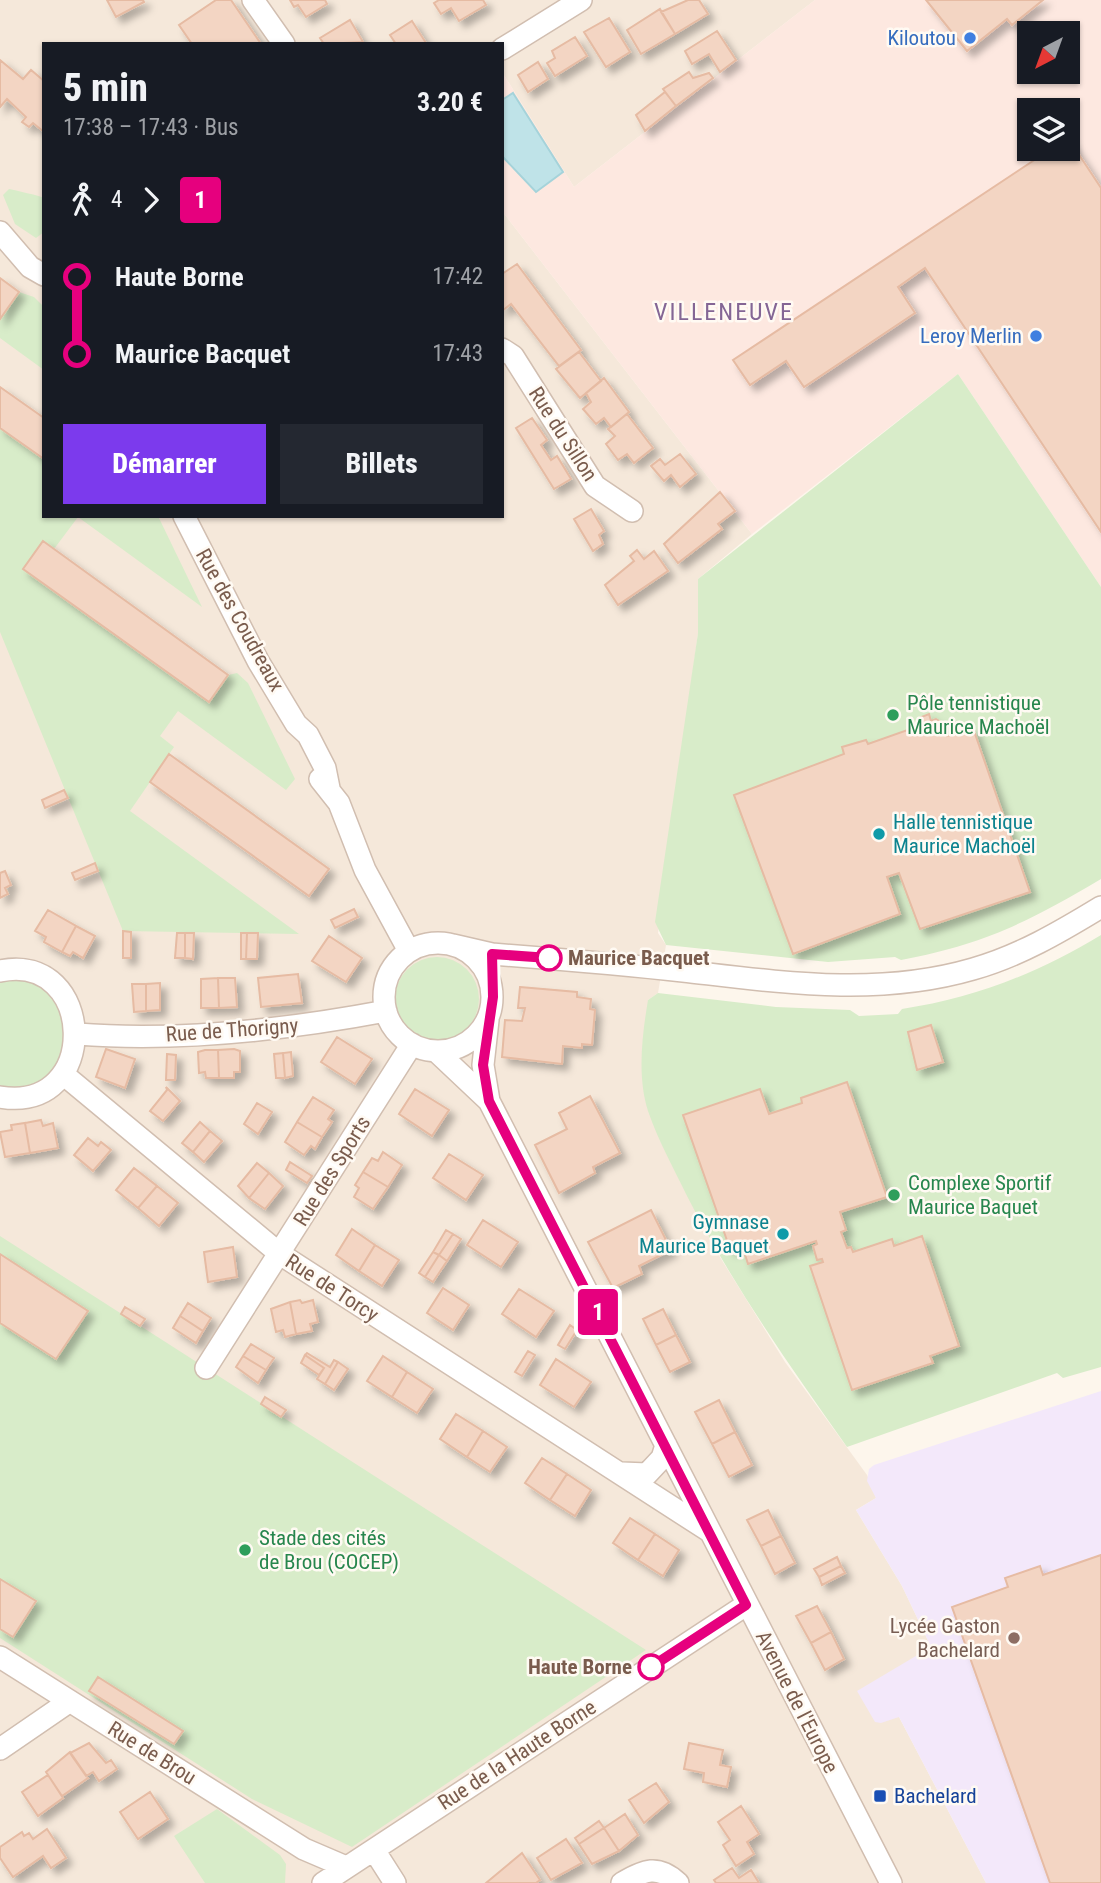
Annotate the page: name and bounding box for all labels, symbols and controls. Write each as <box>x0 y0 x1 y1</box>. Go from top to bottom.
north arrow <box>1017 21 1080 84</box>
map controls <box>1017 21 1080 161</box>
place label: Kiloutou <box>888 26 956 50</box>
marker: Kiloutou <box>962 30 978 46</box>
text: 5 min <box>63 66 148 110</box>
text: 3.20 € <box>417 87 483 117</box>
button: layers <box>1017 98 1080 161</box>
text: 17:38 – 17:43 · Bus <box>63 114 239 141</box>
icon: walk <box>63 181 101 219</box>
icon: forward <box>132 181 170 219</box>
text: 4 <box>111 186 122 213</box>
text: 1 <box>194 186 207 214</box>
text: Haute Borne <box>115 262 244 292</box>
text: 17:42 <box>432 263 483 290</box>
district label: VILLENEUVE <box>654 298 794 326</box>
place label: Leroy Merlin <box>920 324 1022 348</box>
marker: Leroy Merlin <box>1028 328 1044 344</box>
text: Maurice Bacquet <box>115 339 290 369</box>
text: 17:43 <box>432 340 483 367</box>
street label: Rue du Sillon <box>524 382 602 486</box>
button: Démarrer <box>63 424 266 504</box>
button: Billets <box>280 424 483 504</box>
street label: Rue des Coudreaux <box>191 545 289 695</box>
place label: Pôle tennistique Maurice Machoël <box>907 691 1050 739</box>
marker: Pôle tennistique Maurice Machoël <box>885 707 901 723</box>
place label: Halle tennistique Maurice Machoël <box>893 810 1036 858</box>
marker: Halle tennistique Maurice Machoël <box>871 826 887 842</box>
marker: Maurice Bacquet <box>536 945 562 971</box>
place label: Maurice Bacquet <box>568 946 710 970</box>
street label: Rue de Thorigny <box>165 1013 299 1047</box>
street label: Rue des Sports <box>289 1112 375 1230</box>
place label: Complexe Sportif Maurice Baquet <box>908 1171 1052 1219</box>
marker: Complexe Sportif Maurice Baquet <box>886 1187 902 1203</box>
place label: Gymnase Maurice Baquet <box>639 1210 769 1258</box>
marker: Gymnase Maurice Baquet <box>775 1226 791 1242</box>
street label: Rue de Torcy <box>281 1249 383 1327</box>
line badge: 1 <box>575 1289 621 1335</box>
text: 1 <box>592 1298 604 1326</box>
place label: Stade des cités de Brou (COCEP) <box>259 1526 399 1574</box>
marker: Stade des cités de Brou (COCEP) <box>237 1542 253 1558</box>
place label: Lycée Gaston Bachelard <box>890 1614 1000 1662</box>
street label: Avenue de l'Europe <box>751 1627 843 1777</box>
marker: Lycée Gaston Bachelard <box>1006 1630 1022 1646</box>
marker: Haute Borne <box>638 1654 664 1680</box>
place label: Haute Borne <box>528 1655 632 1679</box>
street label: Rue de la Haute Borne <box>434 1695 601 1815</box>
street label: Rue de Brou <box>103 1716 201 1790</box>
place label: Bachelard <box>894 1784 977 1808</box>
marker: Bachelard <box>872 1788 888 1804</box>

